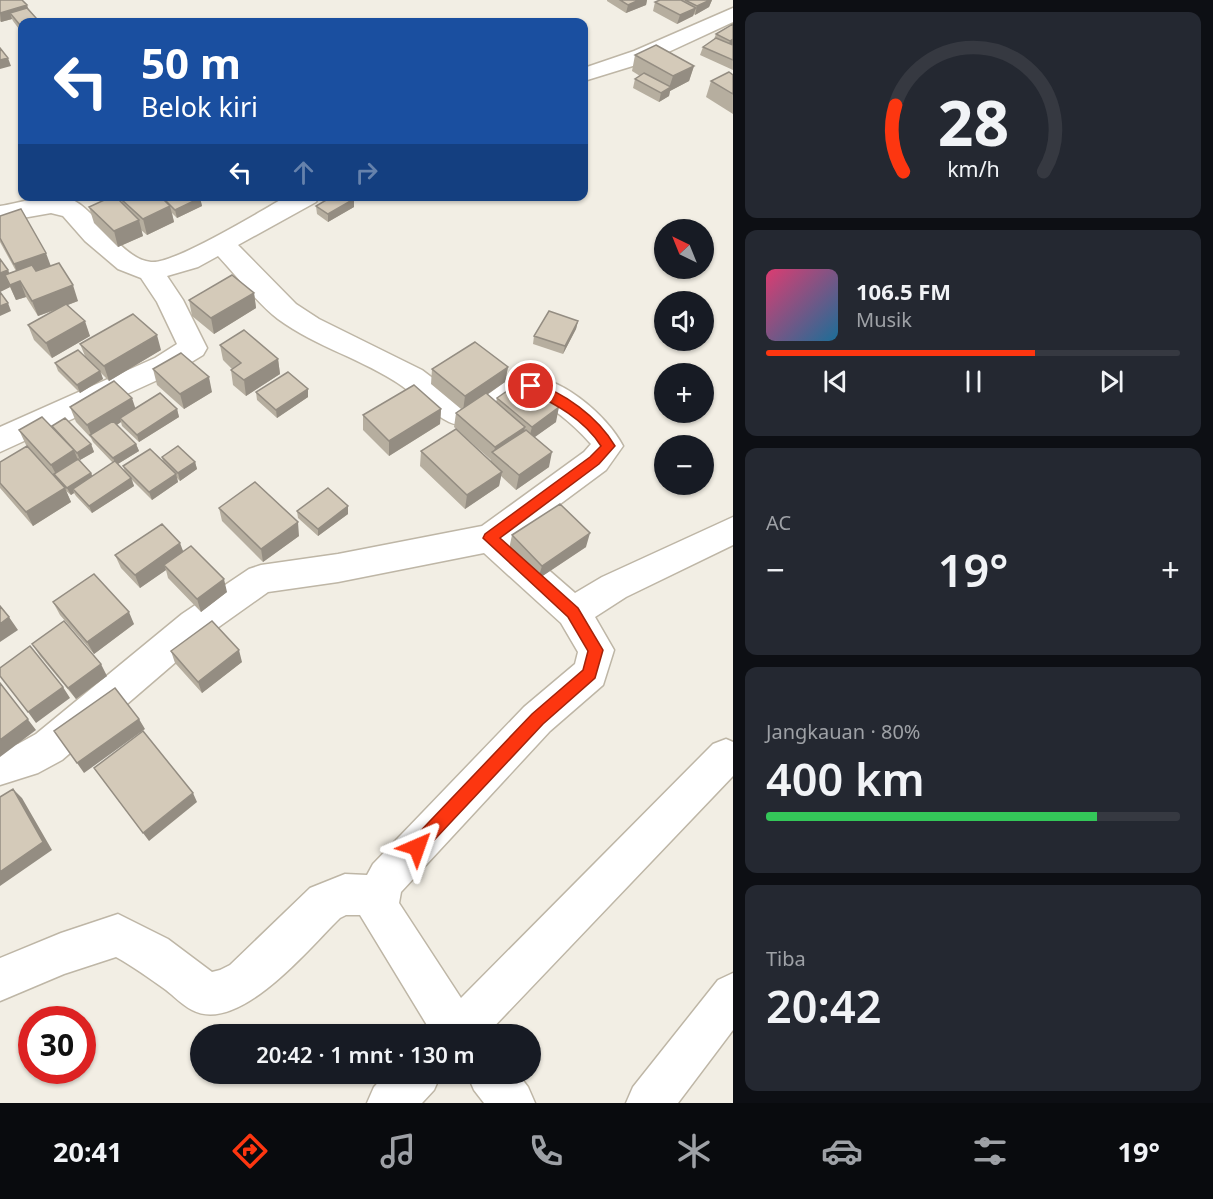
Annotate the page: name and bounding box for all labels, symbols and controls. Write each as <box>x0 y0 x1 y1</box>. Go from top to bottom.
text: 50 m <box>141 34 241 91</box>
icon: left <box>42 42 120 120</box>
text: 28 <box>937 79 1009 164</box>
text: Belok kiri <box>141 88 258 125</box>
text: km/h <box>947 154 999 183</box>
icon: left <box>224 156 257 189</box>
icon: ahead <box>287 156 320 189</box>
icon: right <box>350 156 383 189</box>
north arrow <box>654 219 714 279</box>
map controls <box>654 219 714 495</box>
text: 106.5 FM <box>856 276 951 306</box>
button: sound <box>654 291 714 351</box>
text: Musik <box>856 306 912 333</box>
pin <box>505 360 556 411</box>
button: + <box>654 363 714 423</box>
icon: previous <box>819 365 852 398</box>
icon: pause <box>957 365 990 398</box>
icon: next <box>1095 365 1128 398</box>
icon: arrive <box>514 369 547 402</box>
button: − <box>654 435 714 495</box>
text: AC <box>766 509 791 536</box>
text: 19° <box>938 539 1008 600</box>
text: − <box>766 547 785 592</box>
text: + <box>1161 547 1180 592</box>
text: Jangkauan · 80% <box>766 718 920 745</box>
text: 400 km <box>766 748 925 809</box>
position arrow <box>385 815 449 879</box>
text: Tiba <box>766 945 806 972</box>
text: 20:42 <box>766 975 881 1036</box>
speed limit sign: 30 <box>18 1006 96 1084</box>
text: 20:42 · 1 mnt · 130 m <box>256 1039 475 1069</box>
icon: directions <box>229 1130 271 1172</box>
icon: music <box>377 1130 419 1172</box>
icon: phone <box>525 1130 567 1172</box>
icon: climate <box>673 1130 715 1172</box>
icon: car <box>821 1130 863 1172</box>
icon: filters <box>969 1130 1011 1172</box>
text: 20:41 <box>53 1133 122 1170</box>
text: 19° <box>1118 1133 1160 1170</box>

